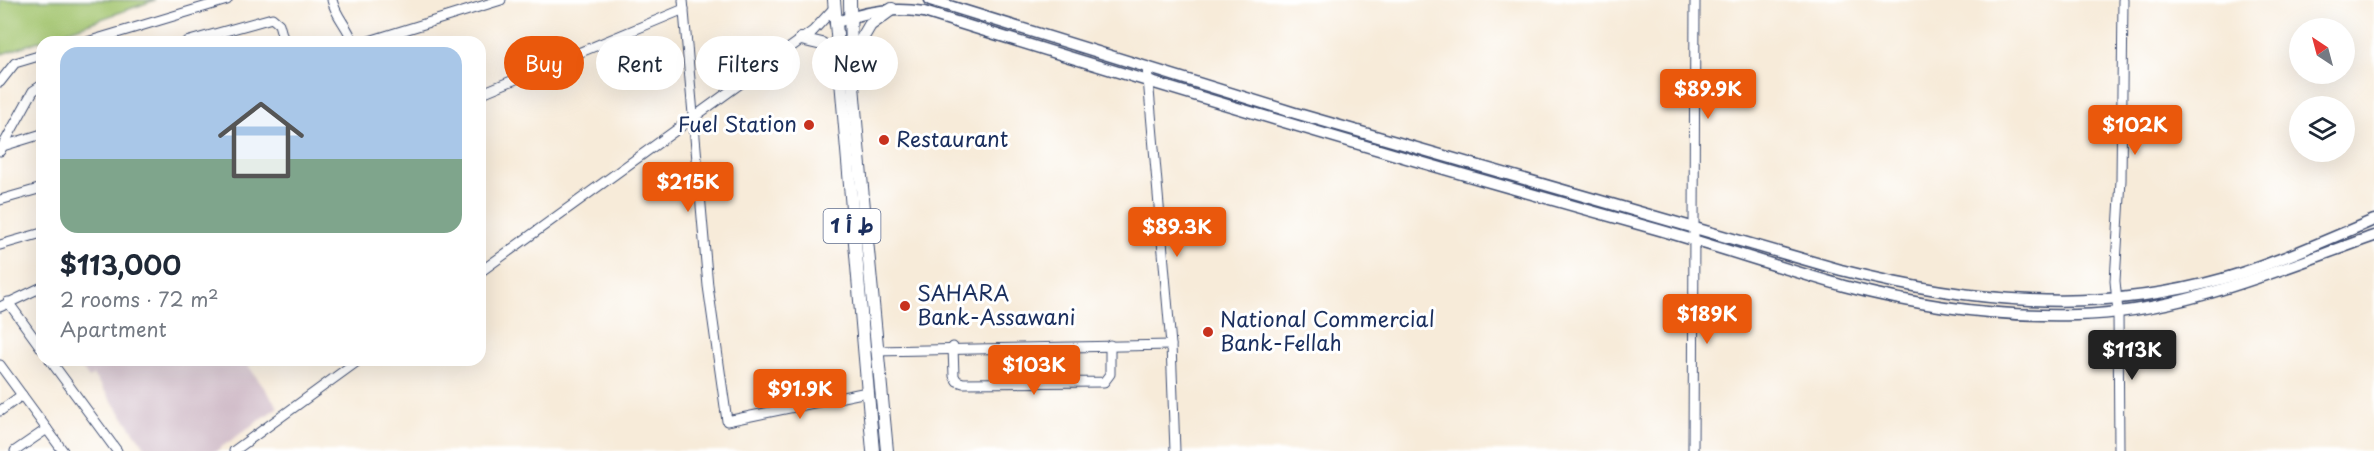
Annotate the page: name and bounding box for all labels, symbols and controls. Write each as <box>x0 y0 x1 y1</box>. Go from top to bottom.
north arrow <box>2289 18 2355 84</box>
map controls <box>2289 18 2355 162</box>
chip: Buy <box>504 36 584 90</box>
chip: Rent <box>596 36 684 90</box>
chip: Filters <box>696 36 800 90</box>
chip: New <box>812 36 898 90</box>
pin: $89.9K <box>1659 69 1757 120</box>
text: $89.9K <box>1674 73 1742 103</box>
icon: home <box>207 86 315 194</box>
button: layers <box>2289 96 2355 162</box>
pin: $102K <box>2093 105 2177 156</box>
place label: Fuel Station <box>678 107 797 139</box>
text: $102K <box>2102 109 2168 139</box>
marker: Fuel Station <box>802 118 816 132</box>
place label: Restaurant <box>896 122 1008 154</box>
marker: Restaurant <box>877 133 891 147</box>
pin: $215K <box>646 162 730 213</box>
text: $215K <box>656 166 720 196</box>
pin: $89.3K <box>1128 207 1226 258</box>
road number: ط أ 1 <box>824 209 880 243</box>
text: $89.3K <box>1142 211 1212 241</box>
text: $113,000 <box>60 245 181 284</box>
place label: SAHARA Bank-Assawani <box>917 276 1076 332</box>
text: 2 rooms · 72 m² <box>60 284 219 314</box>
pin: $189K <box>1665 294 1749 345</box>
text: $189K <box>1677 298 1737 328</box>
marker: SAHARA Bank-Assawani <box>898 299 912 313</box>
place label: National Commercial Bank-Fellah <box>1220 302 1435 358</box>
text: Apartment <box>60 314 167 344</box>
marker: National Commercial Bank-Fellah <box>1201 325 1215 339</box>
pin: $113K <box>2090 330 2174 381</box>
text: $113K <box>2102 334 2162 364</box>
pin: $103K <box>992 345 1076 396</box>
text: $103K <box>1002 349 1066 379</box>
pin: $91.9K <box>751 369 849 420</box>
text: $91.9K <box>767 373 833 403</box>

